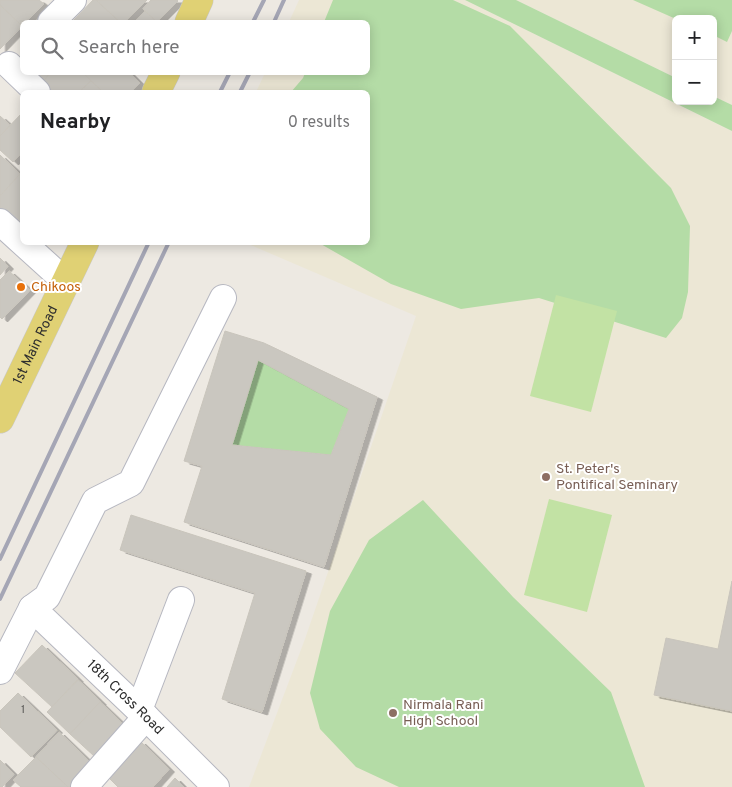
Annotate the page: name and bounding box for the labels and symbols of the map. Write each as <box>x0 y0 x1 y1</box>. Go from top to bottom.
place label: Chikoos <box>31 279 81 296</box>
marker: Chikoos <box>15 281 27 293</box>
street label: 1st Main Road <box>9 303 62 387</box>
place label: St. Peter's Pontifical Seminary <box>556 461 678 494</box>
marker: St. Peter's Pontifical Seminary <box>540 471 552 483</box>
street label: 18th Cross Road <box>83 656 167 738</box>
place label: Nirmala Rani High School <box>403 697 484 730</box>
house number: 1 <box>21 703 25 717</box>
marker: Nirmala Rani High School <box>387 707 399 719</box>

